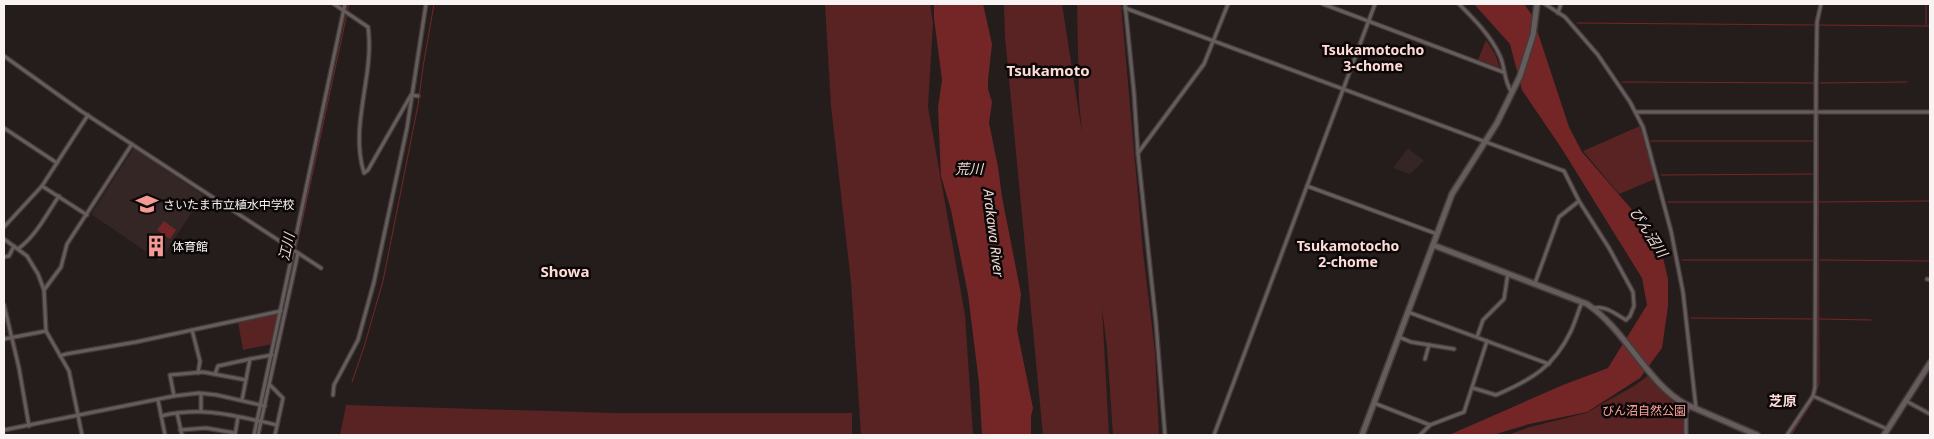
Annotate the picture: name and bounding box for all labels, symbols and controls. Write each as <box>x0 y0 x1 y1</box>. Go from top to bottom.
district label: Tsukamotocho 3-chome <box>1322 40 1425 75</box>
district label: Tsukamoto <box>1006 60 1090 80</box>
water label: 荒川 <box>955 159 985 178</box>
water label: Arakawa River <box>979 187 1009 278</box>
school or university icon: さいたま市立植水中学校 <box>134 191 160 217</box>
place label: さいたま市立植水中学校 <box>163 196 295 213</box>
water label: びん沼川 <box>1626 203 1673 262</box>
water label: 江川 <box>274 229 299 263</box>
building icon: 体育館 <box>143 233 169 259</box>
district label: Tsukamotocho 2-chome <box>1297 236 1400 271</box>
place label: 体育館 <box>172 238 208 255</box>
district label: Showa <box>541 261 589 281</box>
district label: 芝原 <box>1769 391 1797 410</box>
park label: びん沼自然公園 <box>1602 402 1686 419</box>

